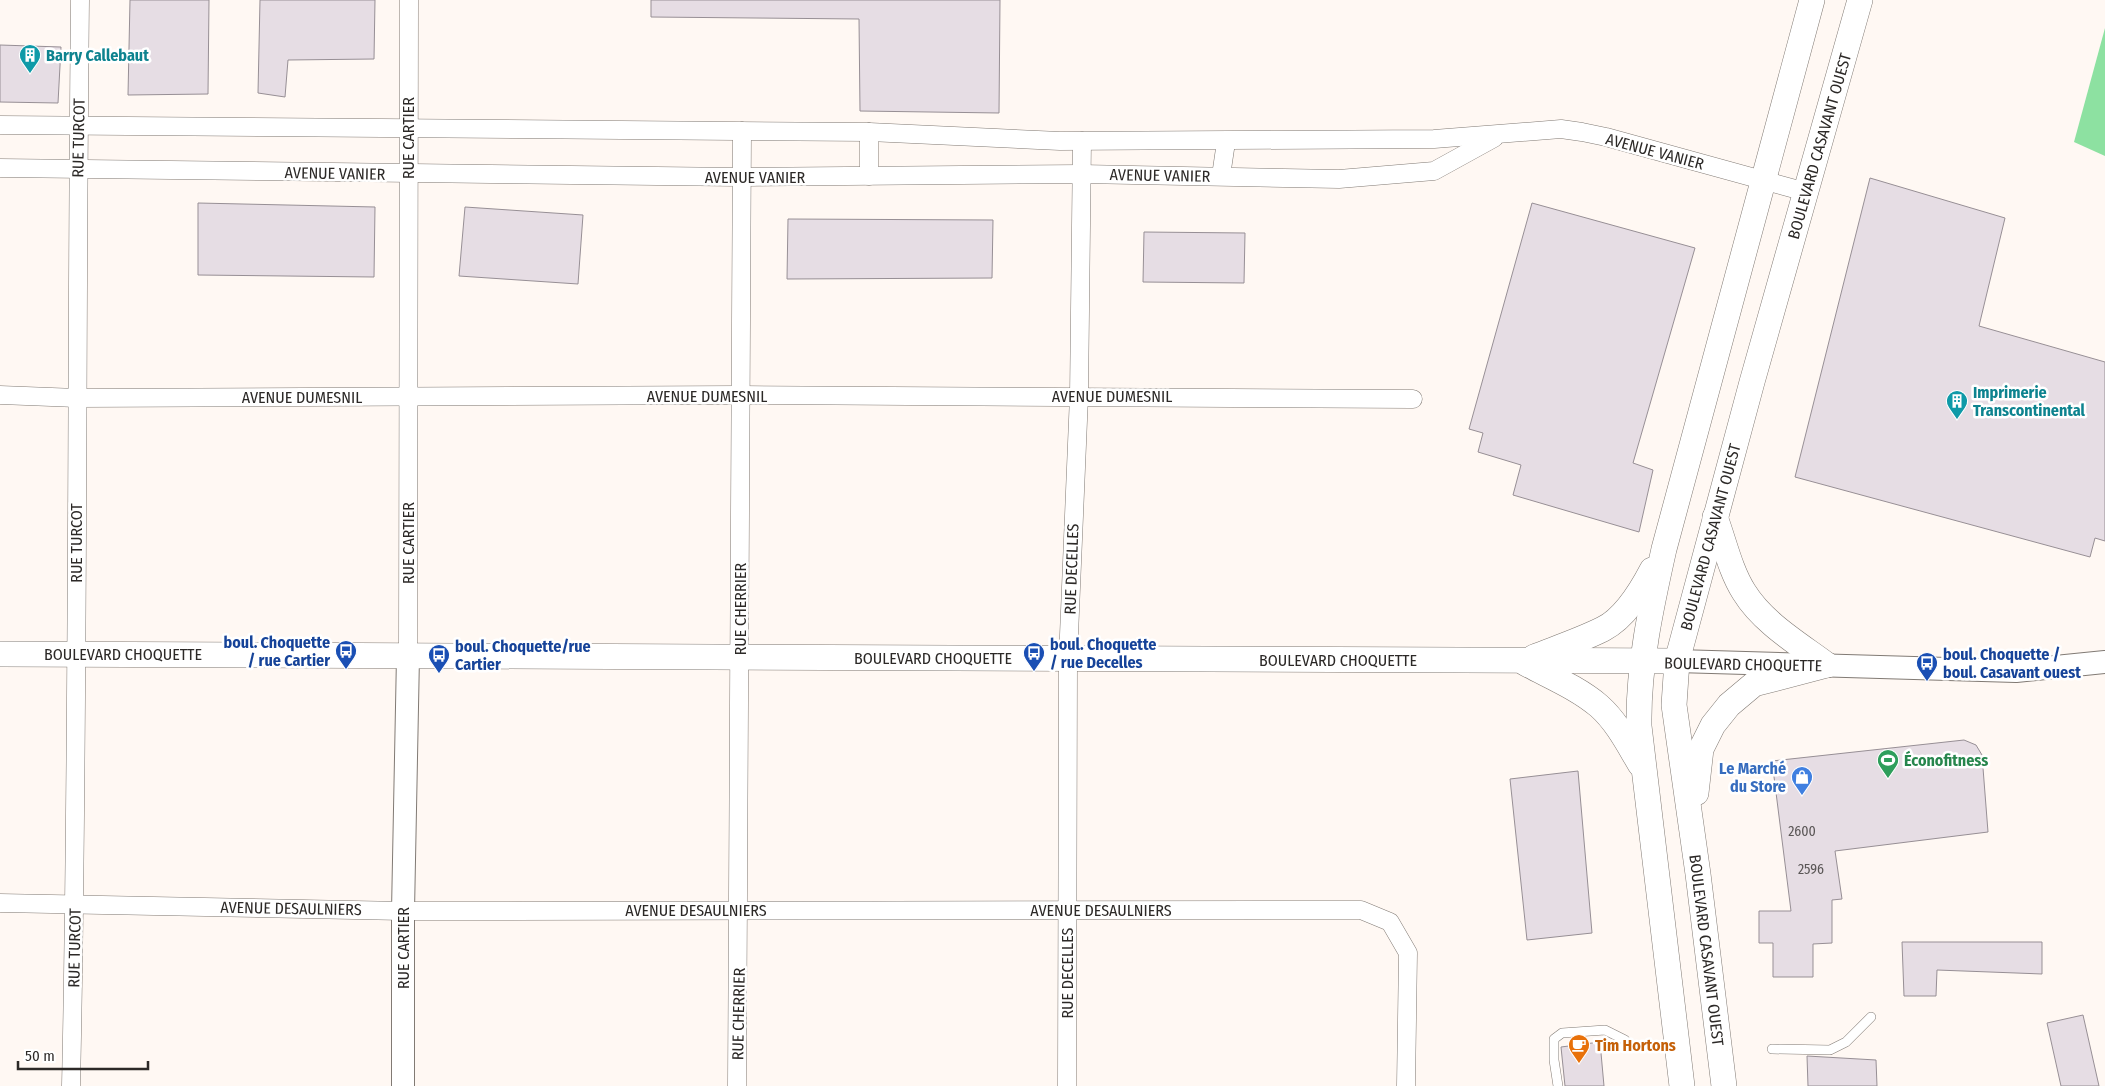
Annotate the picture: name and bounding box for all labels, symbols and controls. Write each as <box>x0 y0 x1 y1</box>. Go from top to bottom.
building icon: Barry Callebaut <box>18 43 42 74</box>
place label: Barry Callebaut <box>46 46 149 65</box>
street label: BOULEVARD CASAVANT OUEST <box>1784 50 1855 241</box>
street label: RUE CARTIER <box>399 97 418 179</box>
street label: RUE TURCOT <box>68 98 89 178</box>
street label: AVENUE VANIER <box>1604 129 1706 174</box>
street label: AVENUE VANIER <box>284 163 386 184</box>
street label: AVENUE VANIER <box>1109 165 1211 186</box>
street label: AVENUE VANIER <box>705 168 806 187</box>
place label: Imprimerie Transcontinental <box>1973 383 2086 420</box>
street label: AVENUE DUMESNIL <box>647 387 767 406</box>
street label: AVENUE DUMESNIL <box>1052 387 1172 406</box>
street label: AVENUE DUMESNIL <box>242 388 362 407</box>
building icon: Imprimerie Transcontinental <box>1945 389 1969 420</box>
street label: BOULEVARD CASAVANT OUEST <box>1676 441 1745 633</box>
street label: RUE CARTIER <box>399 502 418 584</box>
street label: RUE TURCOT <box>67 503 86 583</box>
street label: RUE DECELLES <box>1060 523 1083 615</box>
street label: RUE CHERRIER <box>731 562 750 655</box>
place label: boul. Choquette / rue Cartier <box>224 633 330 670</box>
place label: boul. Choquette / rue Decelles <box>1050 635 1156 672</box>
place label: boul. Choquette/rue Cartier <box>455 637 591 674</box>
bus stop icon: boul. Choquette / rue Cartier <box>334 639 358 670</box>
bus stop icon: boul. Choquette / rue Decelles <box>1022 641 1046 672</box>
bus stop icon: boul. Choquette/rue Cartier <box>427 643 451 674</box>
street label: BOULEVARD CHOQUETTE <box>44 645 202 664</box>
place label: boul. Choquette / boul. Casavant ouest <box>1943 645 2081 682</box>
street label: BOULEVARD CHOQUETTE <box>854 649 1012 668</box>
street label: BOULEVARD CHOQUETTE <box>1259 651 1417 670</box>
bus stop icon: boul. Choquette / boul. Casavant ouest <box>1915 651 1939 682</box>
street label: BOULEVARD CHOQUETTE <box>1664 654 1822 675</box>
sports icon: Éconofitness <box>1876 748 1900 779</box>
place label: Éconofitness <box>1904 750 1988 770</box>
place label: Le Marché du Store <box>1719 759 1786 796</box>
shop icon: Le Marché du Store <box>1790 765 1814 796</box>
house number: 2600 <box>1788 823 1816 840</box>
street label: BOULEVARD CASAVANT OUEST <box>1685 853 1728 1047</box>
house number: 2596 <box>1798 861 1824 878</box>
street label: AVENUE DESAULNIERS <box>220 898 362 919</box>
street label: AVENUE DESAULNIERS <box>625 901 767 920</box>
street label: AVENUE DESAULNIERS <box>1030 901 1172 920</box>
street label: RUE CARTIER <box>394 907 413 989</box>
street label: RUE TURCOT <box>64 908 85 988</box>
street label: RUE DECELLES <box>1058 927 1077 1018</box>
street label: RUE CHERRIER <box>728 967 749 1060</box>
cafe icon: Tim Hortons <box>1567 1033 1591 1064</box>
place label: Tim Hortons <box>1595 1036 1676 1055</box>
scale bar <box>18 1038 148 1070</box>
text: 50 m <box>25 1047 55 1065</box>

